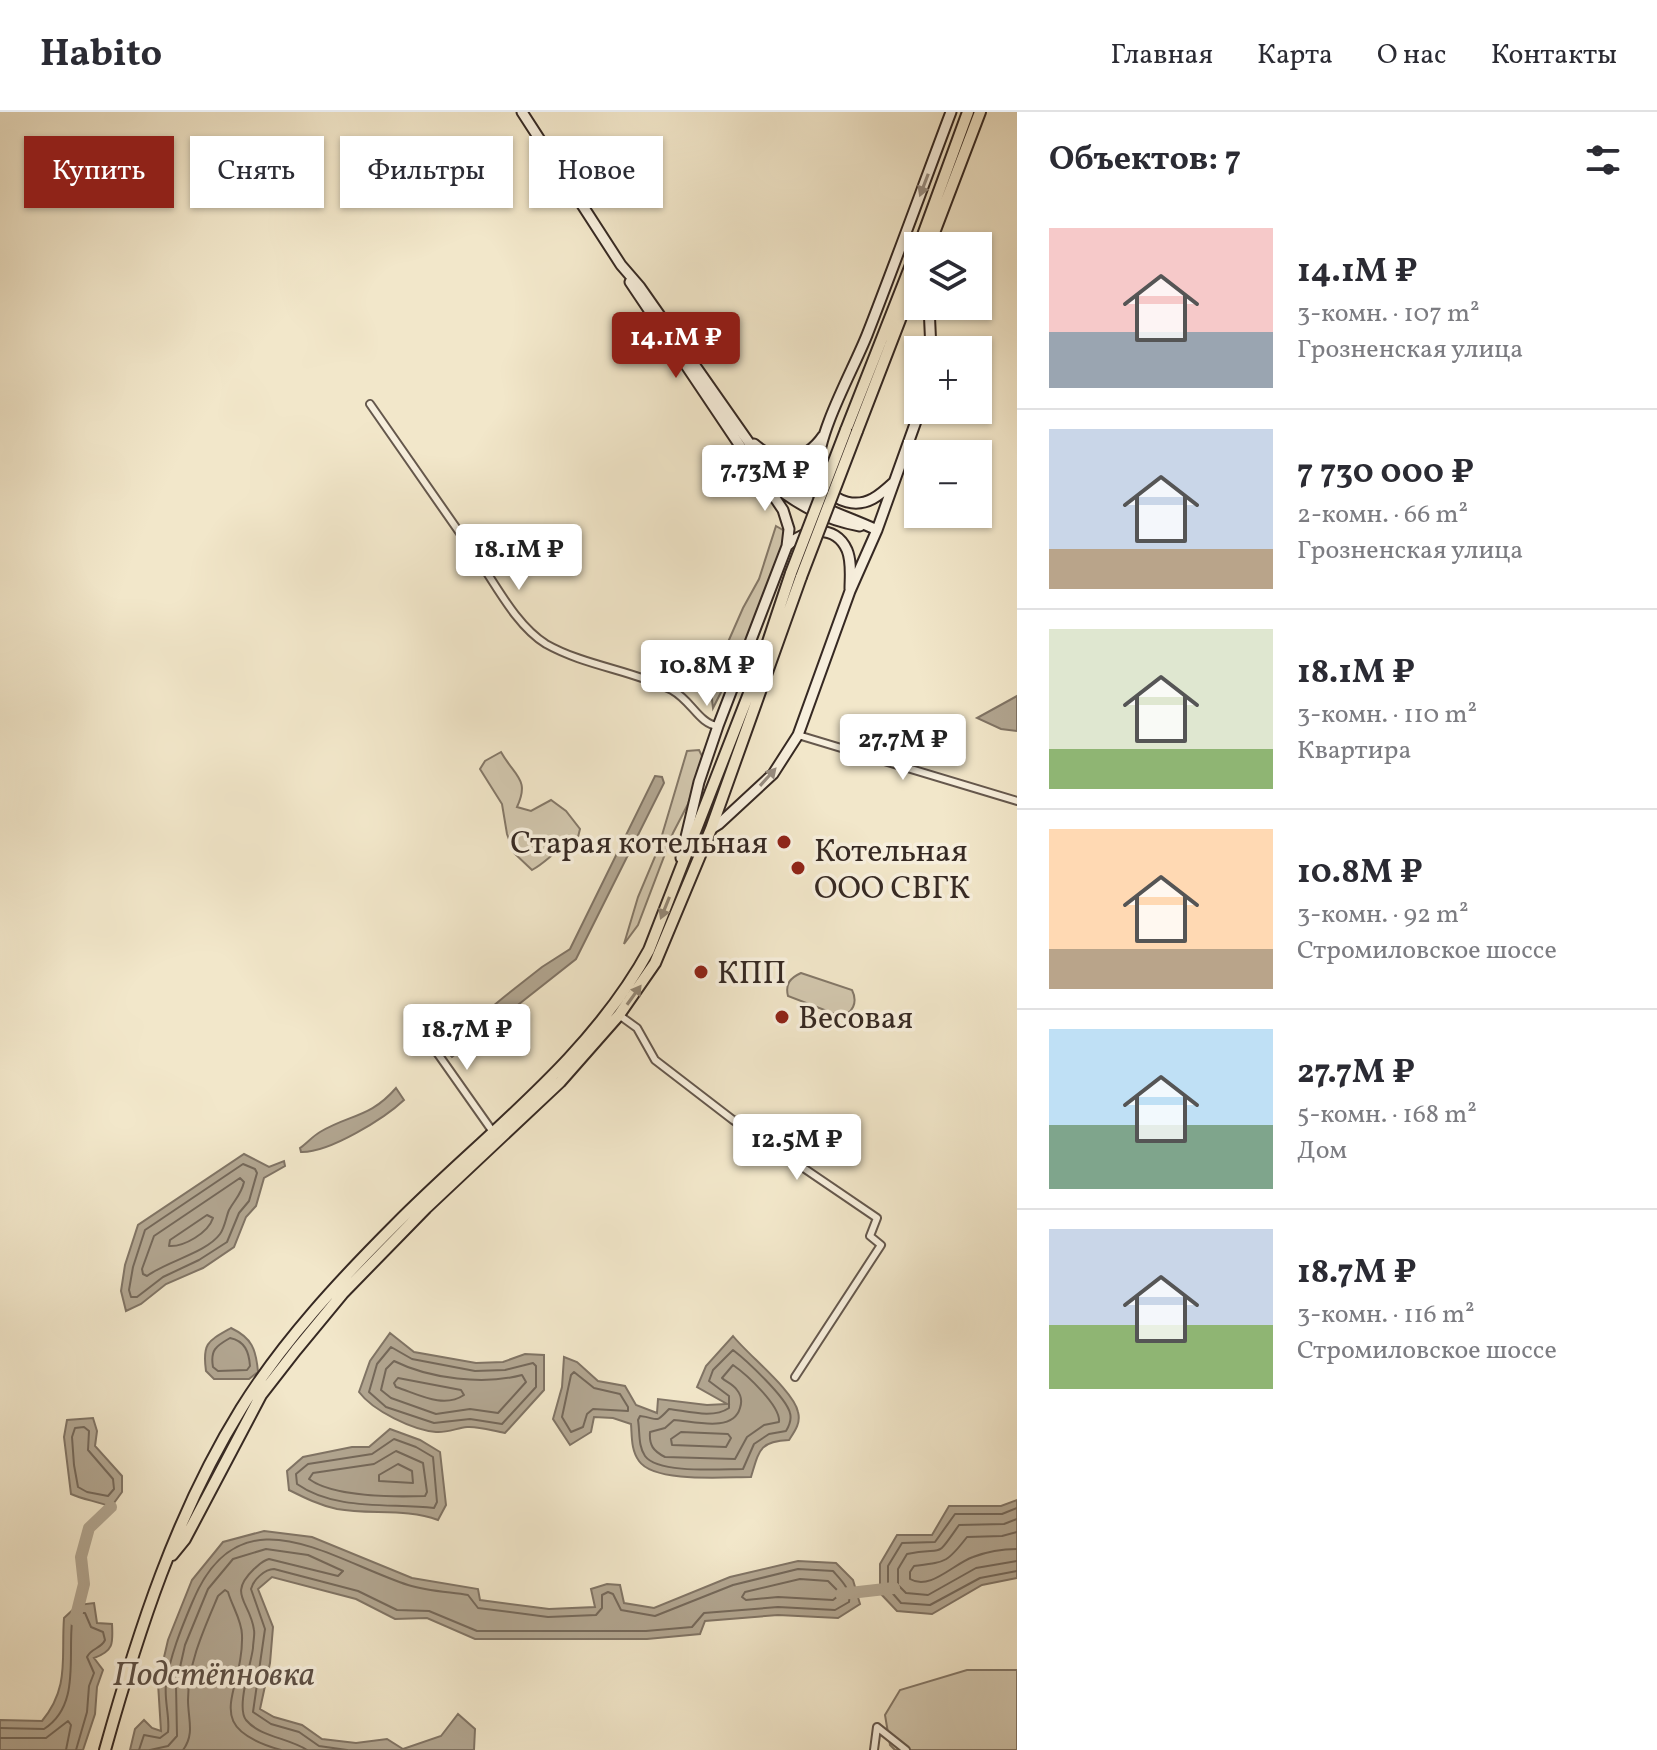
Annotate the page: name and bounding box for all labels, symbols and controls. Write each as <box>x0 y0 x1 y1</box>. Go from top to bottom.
text: Habito <box>40 29 162 82</box>
text: Главная <box>1111 36 1213 75</box>
text: Карта <box>1257 36 1333 75</box>
text: О нас <box>1377 36 1447 75</box>
text: Контакты <box>1491 36 1617 75</box>
chip: Купить <box>24 136 174 208</box>
chip: Снять <box>190 136 324 208</box>
chip: Фильтры <box>340 136 513 208</box>
chip: Новое <box>529 136 663 208</box>
text: Объектов: 7 <box>1049 137 1241 184</box>
icon: filters <box>1581 138 1625 182</box>
one-way arrow <box>917 173 930 197</box>
map controls <box>904 232 992 528</box>
button: layers <box>904 232 992 320</box>
text: 14.1M ₽ <box>1297 249 1418 296</box>
icon: home <box>1113 260 1209 356</box>
text: 3-комн. · 107 m² <box>1297 296 1480 332</box>
pin: 14.1M ₽ <box>602 312 750 380</box>
text: 14.1M ₽ <box>630 320 722 356</box>
text: Грозненская улица <box>1297 332 1523 368</box>
button: + <box>904 336 992 424</box>
button: − <box>904 440 992 528</box>
pin: 7.73M ₽ <box>691 445 839 513</box>
text: 7 730 000 ₽ <box>1297 450 1474 497</box>
text: 7.73M ₽ <box>720 453 810 489</box>
icon: home <box>1113 461 1209 557</box>
text: 2-комн. · 66 m² <box>1297 497 1468 533</box>
pin: 18.1M ₽ <box>445 524 593 592</box>
text: 18.1M ₽ <box>474 532 564 568</box>
text: Грозненская улица <box>1297 533 1523 569</box>
pin: 10.8M ₽ <box>633 640 781 708</box>
text: 10.8M ₽ <box>659 648 755 684</box>
text: 18.1M ₽ <box>1297 650 1415 697</box>
icon: home <box>1113 661 1209 757</box>
text: 3-комн. · 110 m² <box>1297 697 1477 733</box>
pin: 27.7M ₽ <box>829 714 977 782</box>
text: 27.7M ₽ <box>858 722 948 758</box>
text: Квартира <box>1297 733 1411 769</box>
one-way arrow <box>759 767 777 786</box>
place label: Старая котельная <box>510 823 768 867</box>
place label: Котельная ООО СВГК <box>814 831 970 912</box>
marker: Старая котельная <box>775 833 793 851</box>
text: 10.8M ₽ <box>1297 850 1423 897</box>
marker: Котельная ООО СВГК <box>789 859 807 877</box>
icon: home <box>1113 861 1209 957</box>
one-way arrow <box>658 896 671 920</box>
text: 3-комн. · 92 m² <box>1297 897 1469 933</box>
text: Стромиловское шоссе <box>1297 933 1557 969</box>
place label: КПП <box>717 953 786 997</box>
marker: КПП <box>692 963 710 981</box>
one-way arrow <box>625 984 641 1005</box>
place label: Весовая <box>798 998 913 1042</box>
pin: 18.7M ₽ <box>393 1004 541 1072</box>
marker: Весовая <box>773 1008 791 1026</box>
text: 18.7M ₽ <box>421 1012 513 1048</box>
text: 27.7M ₽ <box>1297 1050 1415 1097</box>
icon: home <box>1113 1061 1209 1157</box>
text: 5-комн. · 168 m² <box>1297 1097 1477 1133</box>
pin: 12.5M ₽ <box>723 1114 871 1182</box>
text: 12.5M ₽ <box>751 1122 843 1158</box>
text: Дом <box>1297 1133 1347 1169</box>
text: 18.7M ₽ <box>1297 1250 1417 1297</box>
icon: home <box>1113 1261 1209 1357</box>
text: 3-комн. · 116 m² <box>1297 1297 1475 1333</box>
text: Стромиловское шоссе <box>1297 1333 1557 1369</box>
water label: Подстёпновка <box>113 1653 315 1700</box>

